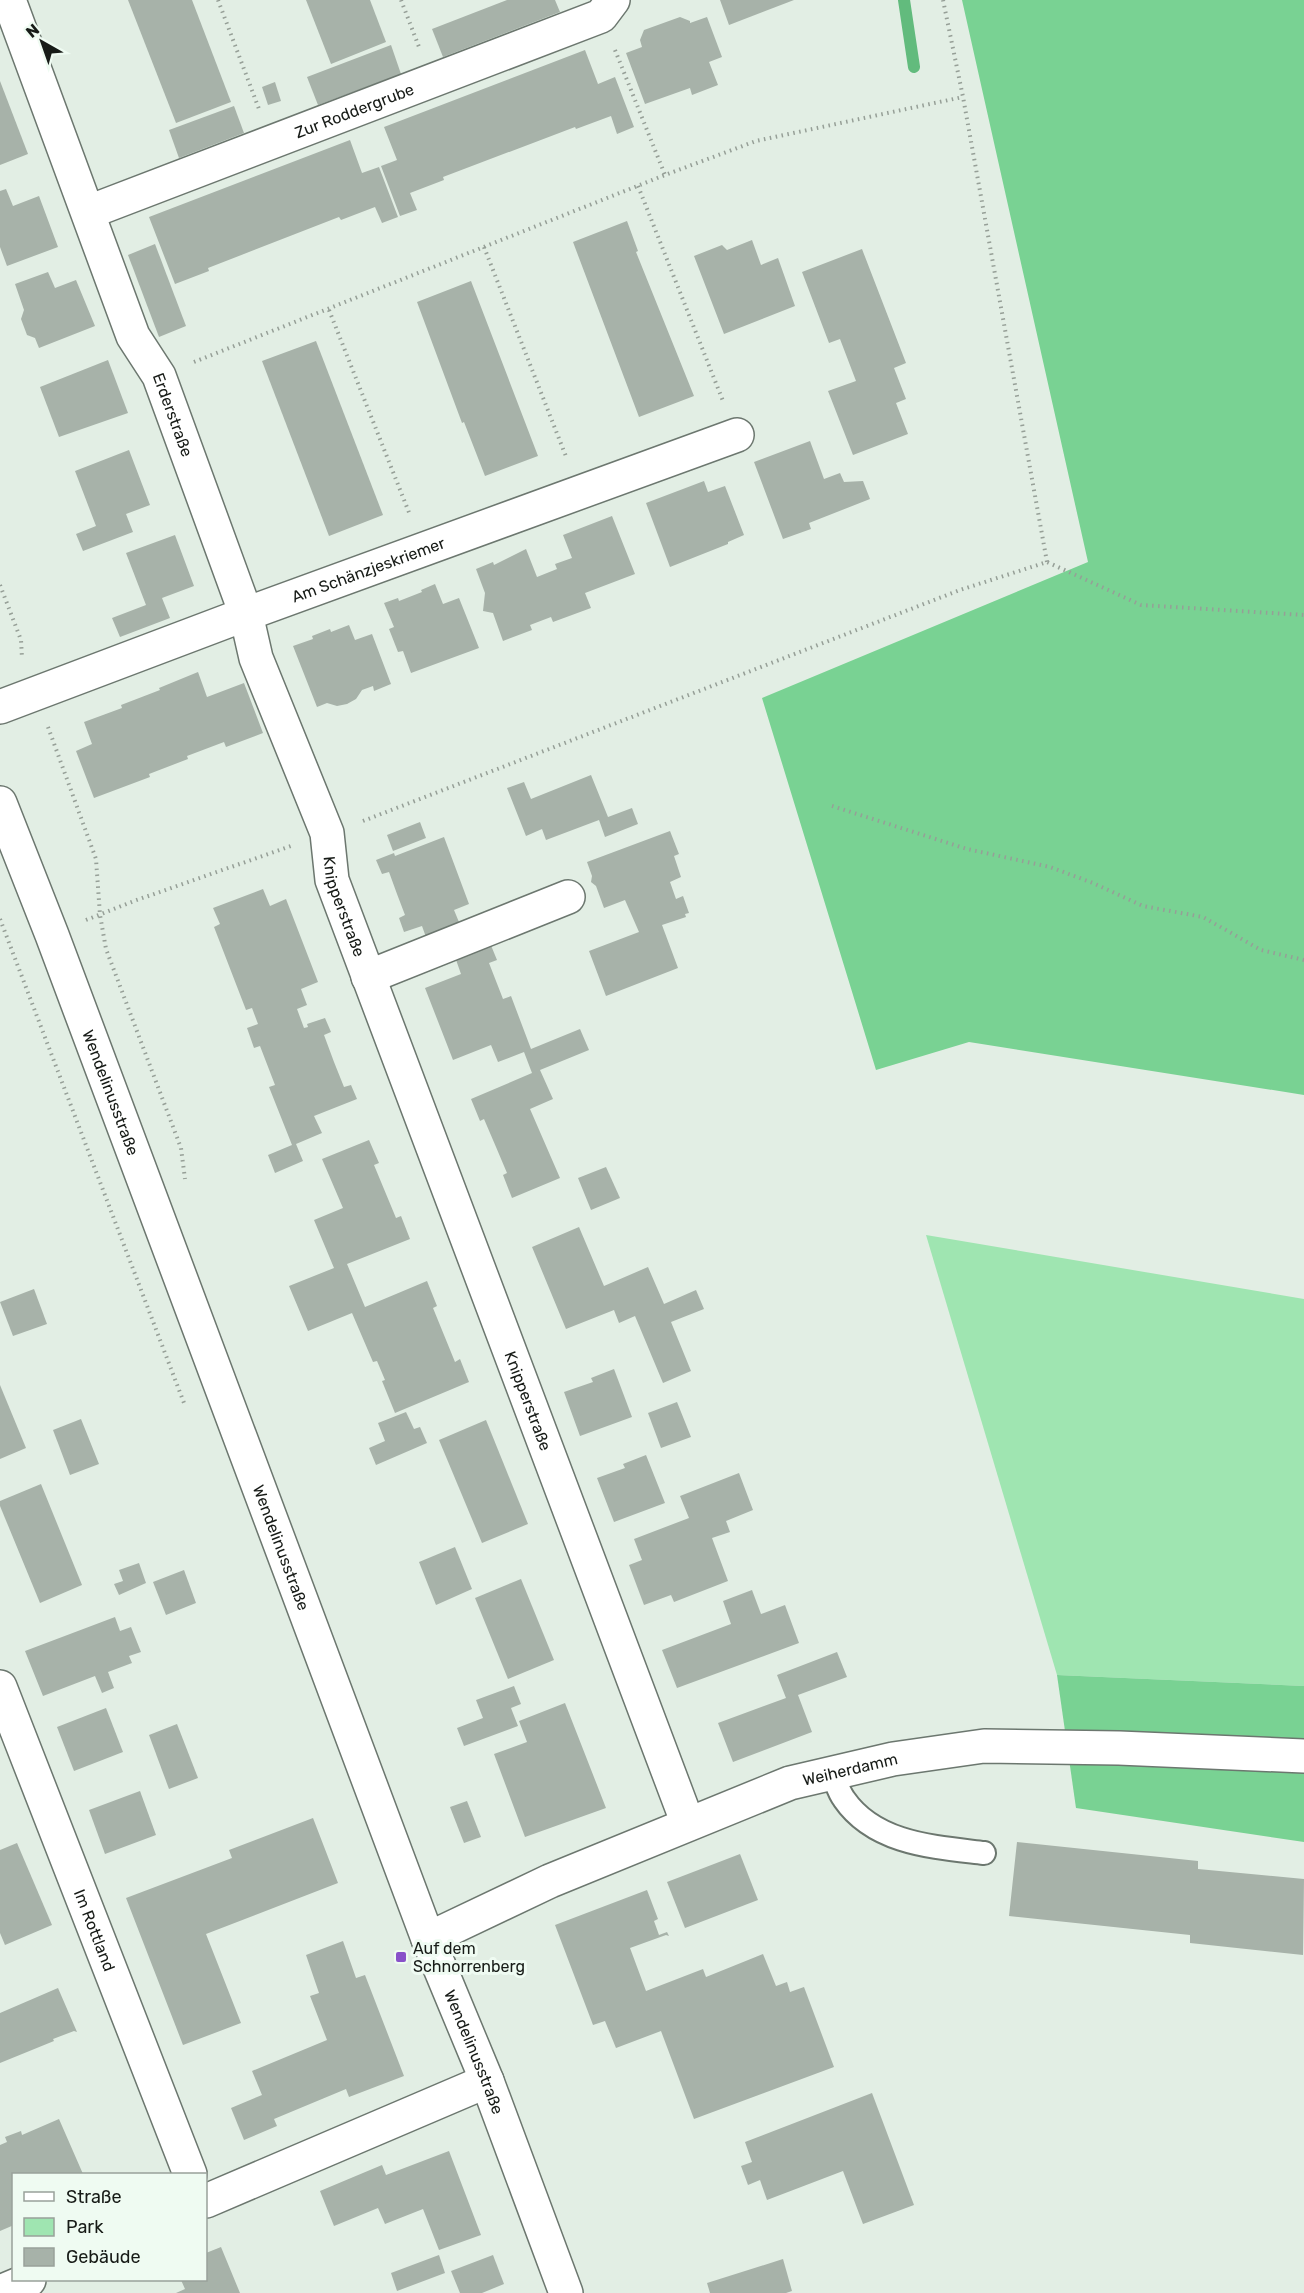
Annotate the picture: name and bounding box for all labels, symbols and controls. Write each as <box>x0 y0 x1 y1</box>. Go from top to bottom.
north arrow <box>12 12 72 72</box>
text: N <box>22 20 43 42</box>
street label: Zur Roddergrube <box>292 79 416 142</box>
street label: Erderstraße <box>149 370 197 459</box>
street label: Am Schänzjeskriemer <box>289 533 447 606</box>
street label: Knipperstraße <box>320 855 369 959</box>
street label: Wendelinusstraße <box>79 1027 143 1158</box>
street label: Knipperstraße <box>501 1348 556 1453</box>
street label: Wendelinusstraße <box>249 1482 314 1613</box>
street label: Weiherdamm <box>801 1749 899 1789</box>
street label: Im Rottland <box>70 1886 119 1974</box>
place label: Auf dem Schnorrenberg <box>413 1939 525 1976</box>
marker: Auf dem Schnorrenberg <box>394 1950 408 1964</box>
street label: Wendelinusstraße <box>441 1987 508 2117</box>
legend <box>12 2173 207 2281</box>
text: Straße <box>66 2186 122 2208</box>
text: Park <box>66 2216 104 2238</box>
text: Gebäude <box>66 2246 141 2268</box>

